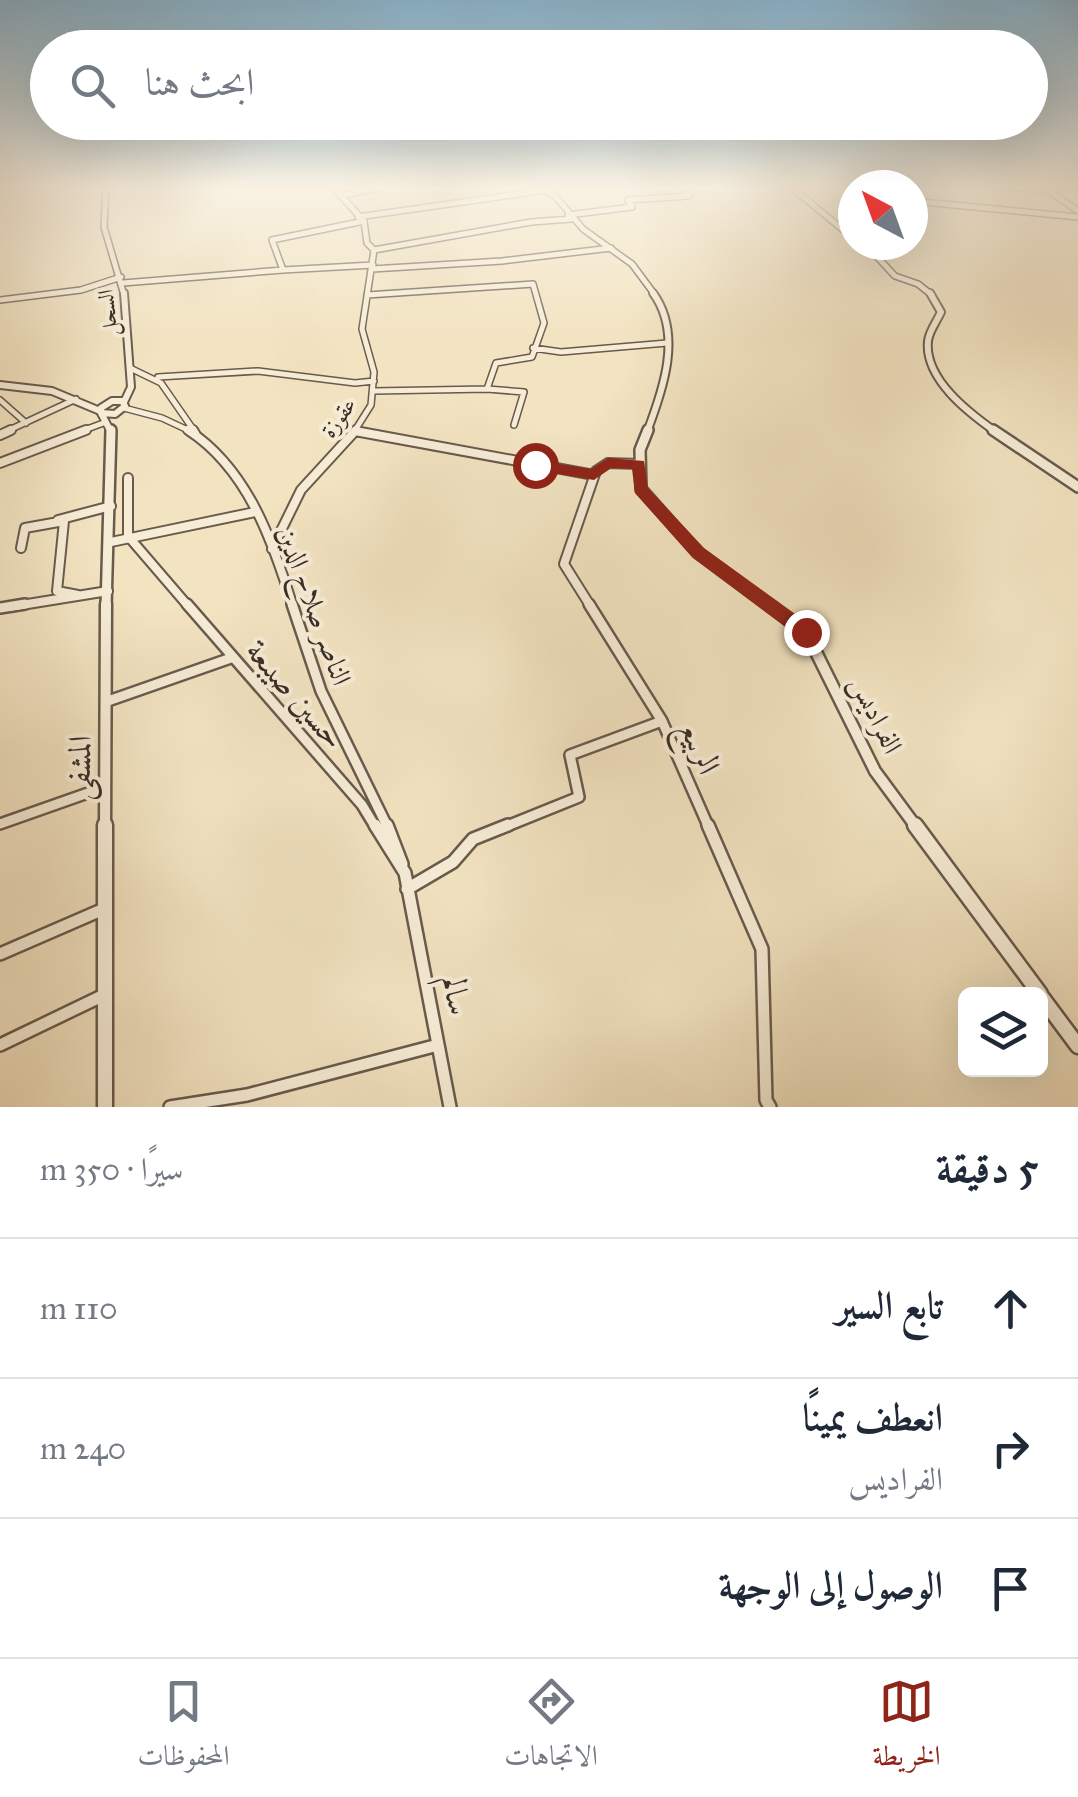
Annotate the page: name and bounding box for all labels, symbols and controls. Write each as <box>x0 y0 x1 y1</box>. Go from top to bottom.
search box <box>30 30 1048 140</box>
icon: search <box>65 58 120 113</box>
text: ابحث هنا <box>145 59 255 105</box>
north arrow <box>838 170 928 260</box>
street label: السحل <box>92 288 125 338</box>
street label: عقوزة <box>315 392 362 443</box>
route start <box>513 443 559 489</box>
street label: الناصر صلاح الدين <box>262 520 360 693</box>
route end <box>784 610 830 656</box>
street label: حسين صيبعة <box>238 632 354 757</box>
street label: الفراديس <box>842 669 910 760</box>
street label: الربيع <box>662 714 729 784</box>
street label: المشفى <box>59 735 103 801</box>
street label: سالم <box>426 972 479 1020</box>
map controls <box>958 987 1048 1077</box>
button: layers <box>958 987 1048 1077</box>
text: 5 دقيقة <box>936 1142 1038 1194</box>
text: سيرًا · 350 m <box>40 1150 184 1189</box>
icon: ahead <box>983 1281 1038 1336</box>
text: تابع السير <box>836 1282 943 1328</box>
text: 110 m <box>40 1289 118 1328</box>
text: انعطف يمينًا <box>802 1394 943 1440</box>
icon: right <box>983 1421 1038 1476</box>
text: 240 m <box>40 1429 126 1468</box>
text: الفراديس <box>848 1460 943 1499</box>
icon: arrive <box>983 1561 1038 1616</box>
text: الوصول إلى الوجهة <box>718 1562 943 1608</box>
tab: المحفوظات <box>137 1674 230 1783</box>
tab: الاتجاهات <box>504 1674 598 1783</box>
tab: الخريطة <box>873 1674 941 1783</box>

